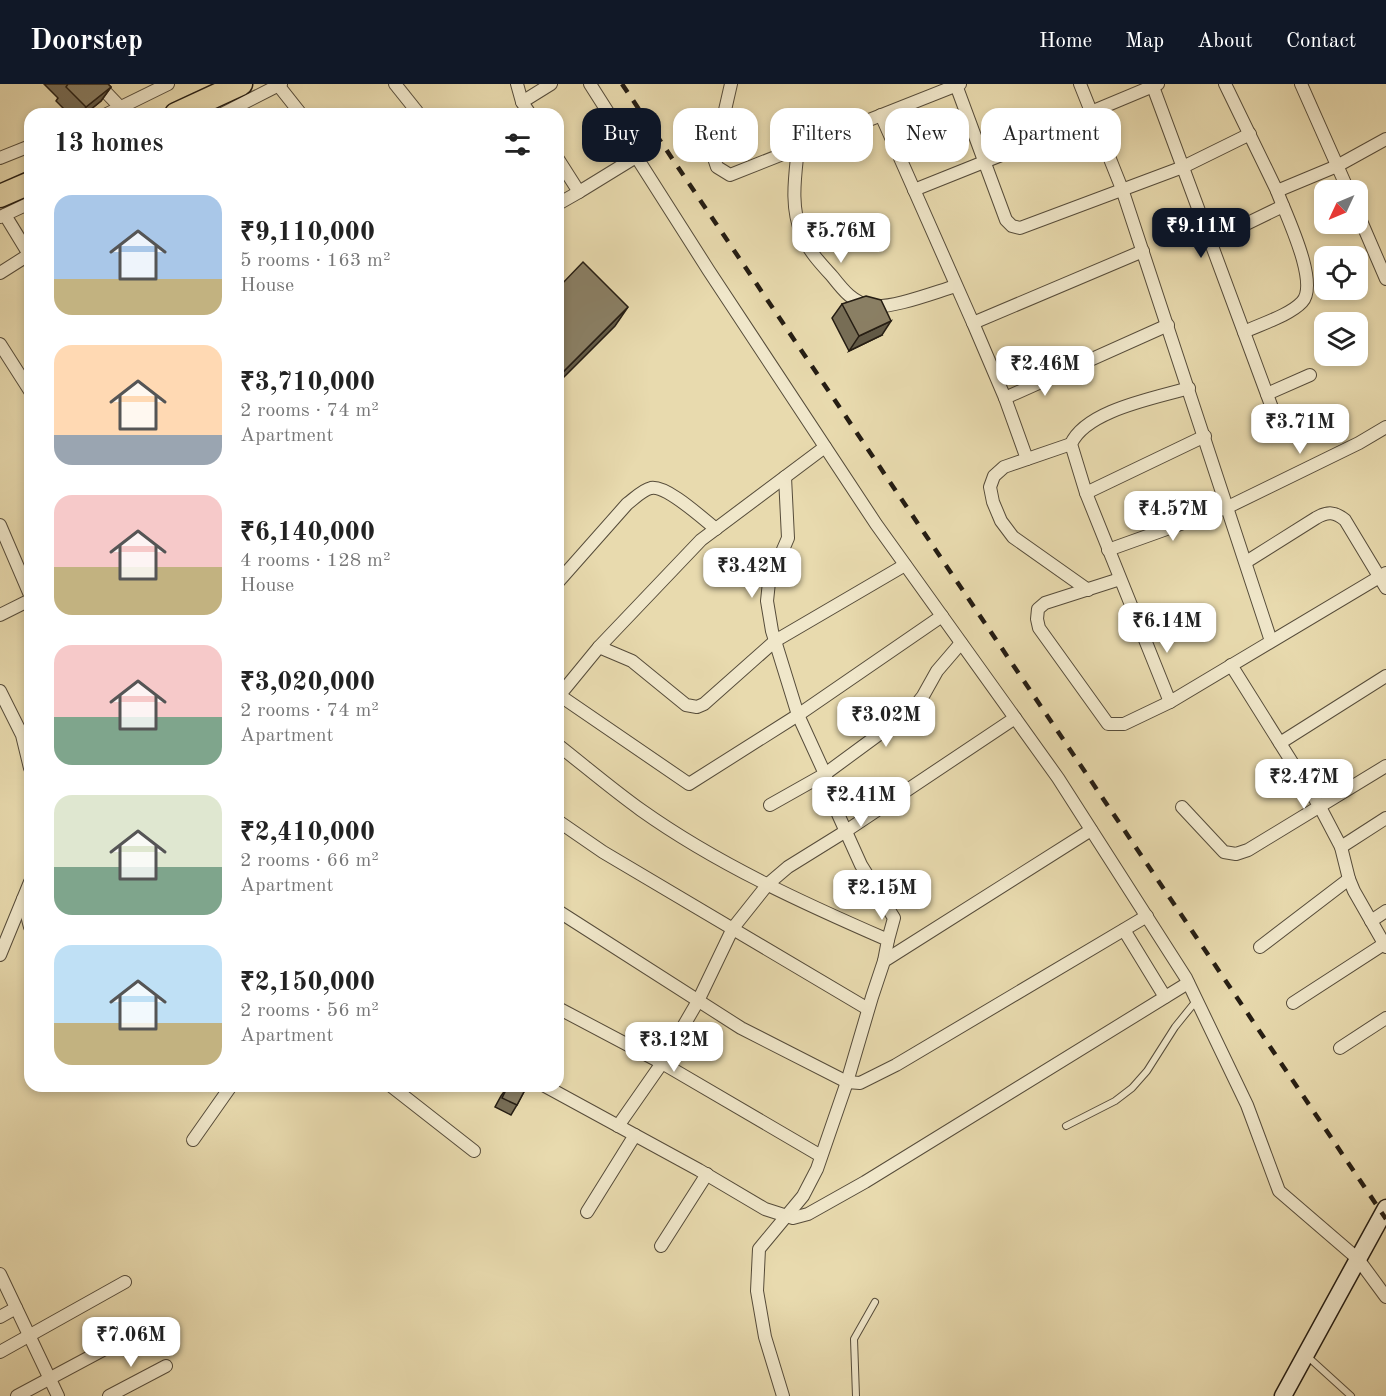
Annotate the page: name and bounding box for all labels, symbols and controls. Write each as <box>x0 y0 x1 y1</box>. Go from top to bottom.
text: Doorstep <box>30 28 143 56</box>
text: Home <box>1039 31 1092 52</box>
text: Map <box>1125 31 1164 52</box>
text: About <box>1197 31 1253 52</box>
text: Contact <box>1286 31 1356 52</box>
chip: Buy <box>582 108 661 162</box>
chip: Rent <box>673 108 758 162</box>
chip: Filters <box>770 108 873 162</box>
chip: New <box>885 108 969 162</box>
chip: Apartment <box>981 108 1121 162</box>
icon: filters <box>501 128 534 161</box>
text: 13 homes <box>54 131 163 157</box>
north arrow <box>1314 180 1368 234</box>
map controls <box>1314 180 1368 366</box>
pin: ₹9.11M <box>1152 208 1250 259</box>
pin: ₹5.76M <box>792 213 890 264</box>
text: ₹9.11M <box>1166 217 1236 237</box>
icon: home <box>102 219 174 291</box>
text: ₹9,110,000 <box>240 220 375 246</box>
text: ₹5.76M <box>806 222 876 242</box>
button: locate <box>1314 246 1368 300</box>
text: 5 rooms · 163 m² <box>240 251 390 271</box>
text: House <box>240 276 294 296</box>
button: layers <box>1314 312 1368 366</box>
pin: ₹2.46M <box>996 346 1094 397</box>
text: ₹2.46M <box>1010 355 1080 375</box>
icon: home <box>102 369 174 441</box>
text: ₹3,710,000 <box>240 370 375 396</box>
text: 2 rooms · 74 m² <box>240 401 379 421</box>
pin: ₹3.71M <box>1251 404 1349 455</box>
text: ₹3.71M <box>1265 413 1335 433</box>
text: Apartment <box>240 426 334 446</box>
pin: ₹4.57M <box>1124 491 1222 542</box>
text: ₹4.57M <box>1138 500 1208 520</box>
icon: home <box>102 519 174 591</box>
text: ₹6,140,000 <box>240 520 375 546</box>
pin: ₹3.42M <box>703 548 801 599</box>
text: 4 rooms · 128 m² <box>240 551 390 571</box>
text: ₹3.42M <box>717 557 787 577</box>
text: House <box>240 576 294 596</box>
pin: ₹6.14M <box>1118 603 1216 654</box>
text: ₹6.14M <box>1132 612 1202 632</box>
icon: home <box>102 669 174 741</box>
text: ₹3,020,000 <box>240 670 375 696</box>
pin: ₹3.02M <box>837 697 935 748</box>
text: 2 rooms · 74 m² <box>240 701 379 721</box>
text: ₹3.02M <box>851 706 921 726</box>
text: Apartment <box>240 726 334 746</box>
pin: ₹2.47M <box>1255 759 1353 810</box>
text: ₹2.47M <box>1269 768 1339 788</box>
pin: ₹2.41M <box>812 777 910 828</box>
text: ₹2.41M <box>826 786 896 806</box>
icon: home <box>102 819 174 891</box>
text: ₹2,410,000 <box>240 820 375 846</box>
text: 2 rooms · 66 m² <box>240 851 379 871</box>
pin: ₹2.15M <box>833 870 931 921</box>
text: Apartment <box>240 876 334 896</box>
text: ₹2.15M <box>847 879 917 899</box>
icon: home <box>102 969 174 1041</box>
text: ₹2,150,000 <box>240 970 375 996</box>
text: 2 rooms · 56 m² <box>240 1001 379 1021</box>
pin: ₹3.12M <box>625 1022 723 1073</box>
text: Apartment <box>240 1026 334 1046</box>
text: ₹3.12M <box>639 1031 709 1051</box>
pin: ₹7.06M <box>82 1317 180 1368</box>
text: ₹7.06M <box>96 1326 166 1346</box>

